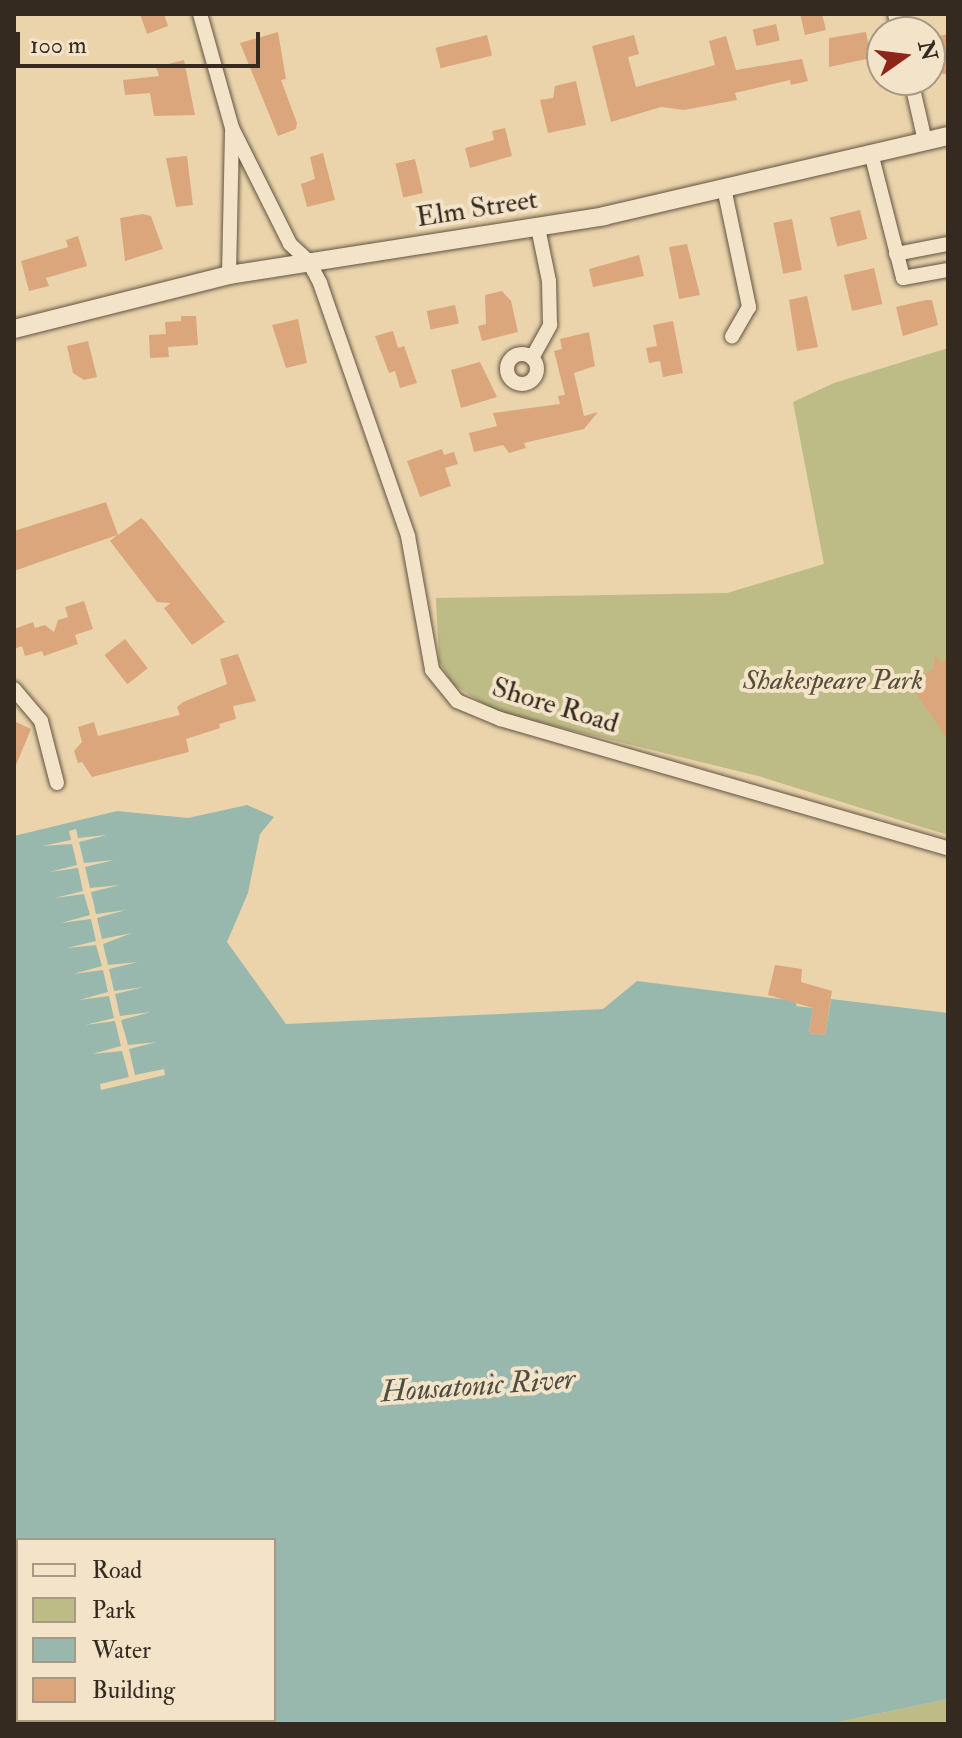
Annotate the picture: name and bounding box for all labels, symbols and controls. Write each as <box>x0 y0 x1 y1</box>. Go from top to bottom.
scale bar <box>20 16 264 66</box>
north arrow <box>866 16 946 96</box>
text: 100 m <box>30 30 87 61</box>
text: N <box>911 38 943 64</box>
street label: Elm Street <box>414 183 540 235</box>
park label: Shakespeare Park <box>743 664 923 698</box>
street label: Shore Road <box>488 671 622 741</box>
water label: Housatonic River <box>380 1361 576 1411</box>
legend <box>16 1538 276 1722</box>
text: Road <box>92 1555 142 1586</box>
text: Park <box>92 1595 136 1626</box>
text: Water <box>92 1635 151 1666</box>
text: Building <box>92 1675 175 1706</box>

